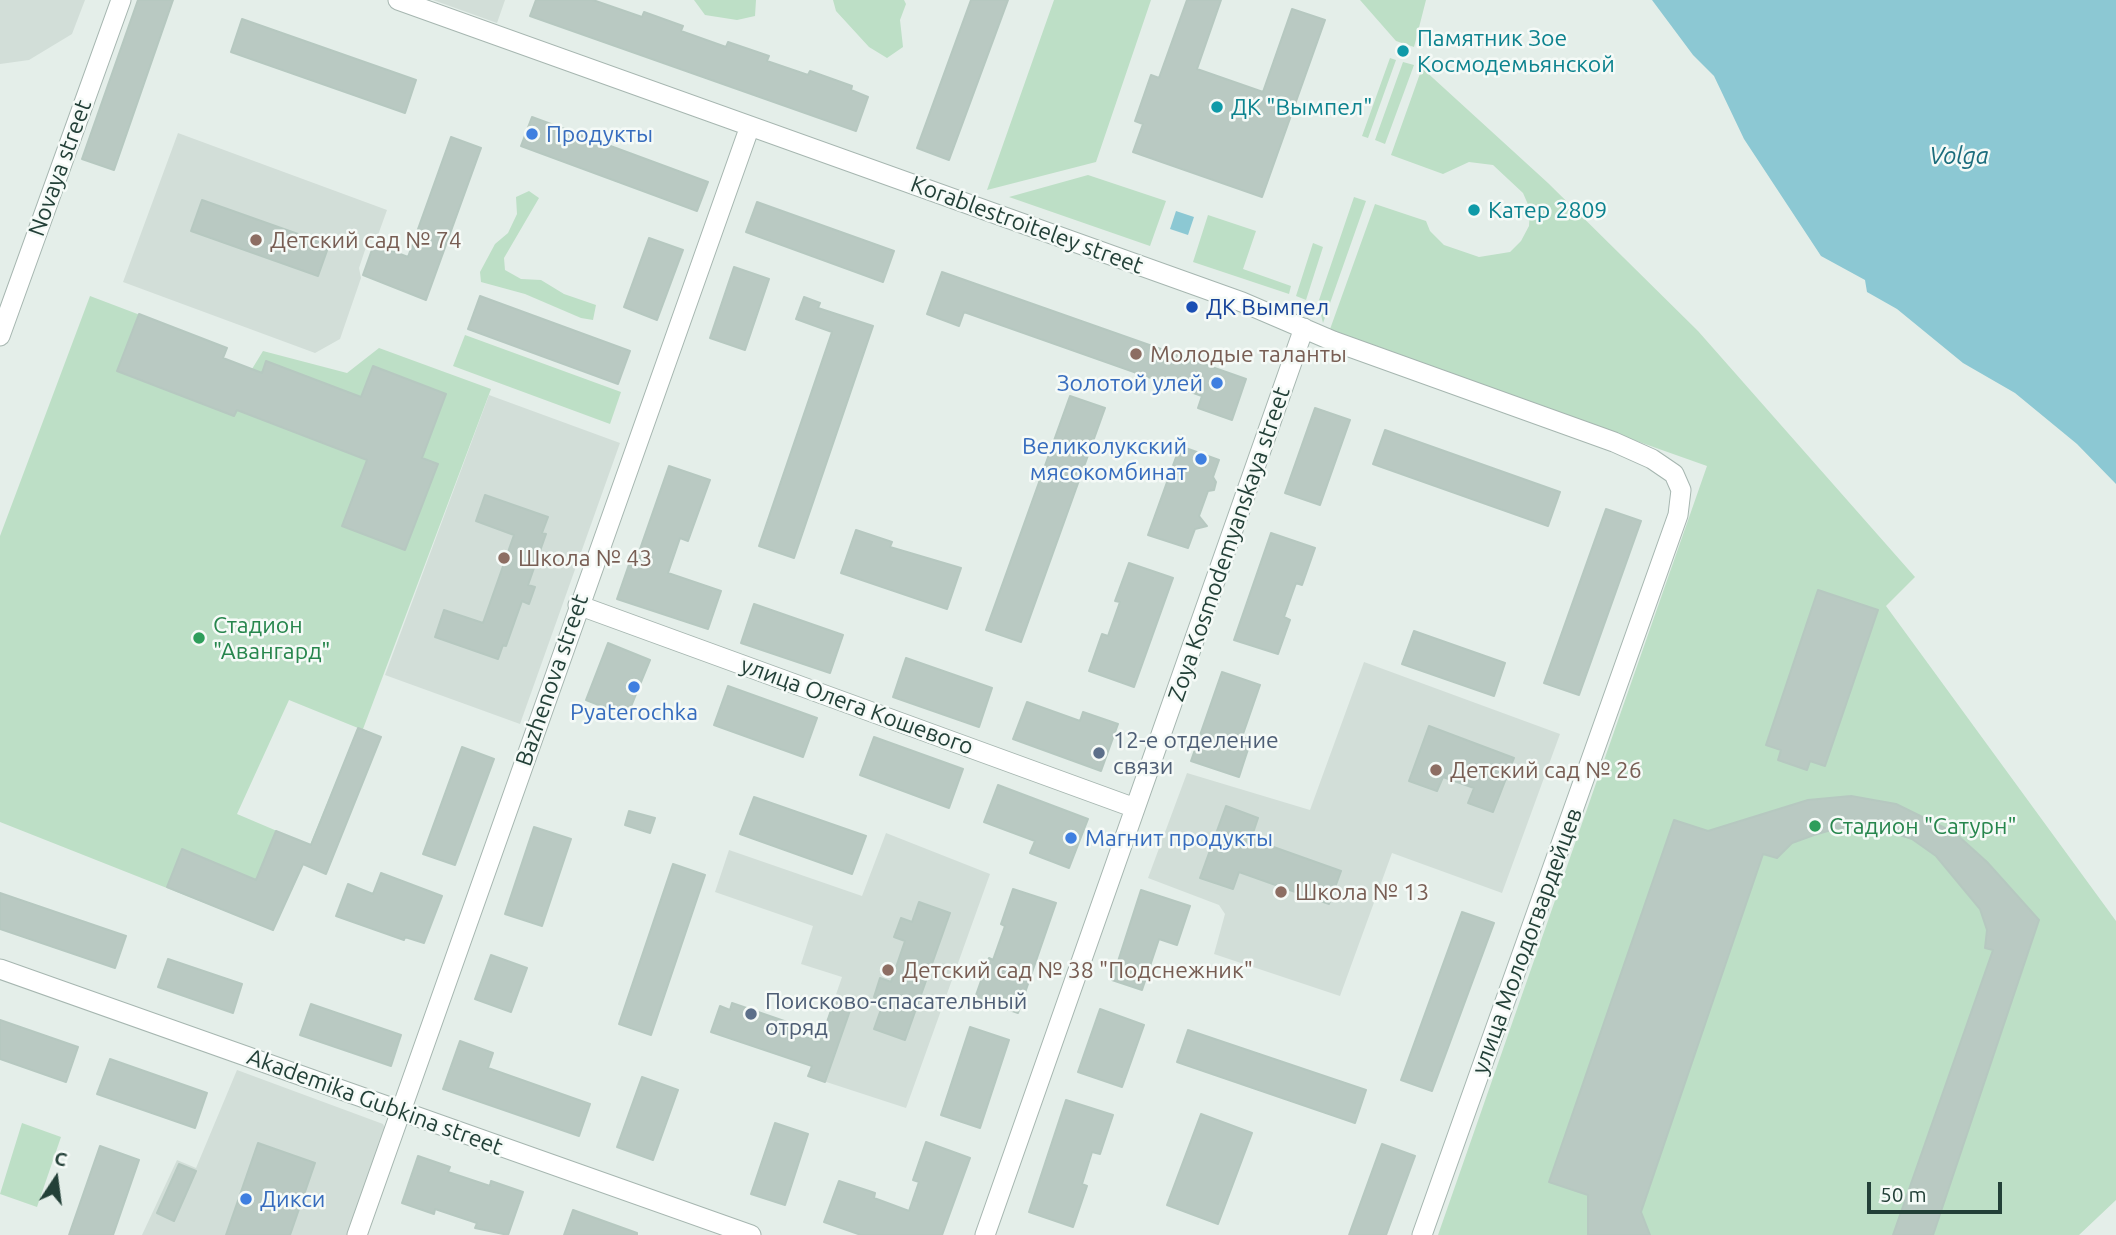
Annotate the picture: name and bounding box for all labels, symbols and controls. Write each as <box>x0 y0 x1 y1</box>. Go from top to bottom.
place label: Памятник Зое Космодемьянской <box>1417 24 1615 78</box>
marker: Памятник Зое Космодемьянской <box>1395 43 1411 59</box>
place label: ДК "Вымпел" <box>1231 93 1372 121</box>
street label: Novaya street <box>23 96 97 240</box>
marker: ДК "Вымпел" <box>1209 99 1225 115</box>
place label: Продукты <box>546 120 653 148</box>
marker: Продукты <box>524 126 540 142</box>
water label: Volga <box>1929 142 1989 170</box>
street label: Korablestroiteley street <box>907 170 1147 280</box>
place label: Катер 2809 <box>1488 196 1607 224</box>
marker: Катер 2809 <box>1466 202 1482 218</box>
place label: Детский сад № 74 <box>270 226 462 254</box>
marker: Детский сад № 74 <box>248 232 264 248</box>
place label: ДК Вымпел <box>1206 293 1329 321</box>
marker: ДК Вымпел <box>1184 299 1200 315</box>
place label: Молодые таланты <box>1150 340 1347 368</box>
marker: Молодые таланты <box>1128 346 1144 362</box>
place label: Золотой улей <box>1057 369 1203 397</box>
marker: Золотой улей <box>1209 375 1225 391</box>
street label: Zoya Kosmodemyanskaya street <box>1162 383 1296 705</box>
place label: Великолукский мясокомбинат <box>1022 432 1187 486</box>
marker: Великолукский мясокомбинат <box>1193 451 1209 467</box>
place label: Школа № 43 <box>518 544 652 572</box>
marker: Школа № 43 <box>496 550 512 566</box>
street label: Bazhenova street <box>510 590 594 770</box>
place label: Стадион "Авангард" <box>213 611 330 665</box>
marker: Стадион "Авангард" <box>191 630 207 646</box>
street label: улица Олега Кошевого <box>737 651 977 761</box>
marker: Pyaterochka <box>626 679 642 695</box>
place label: Pyaterochka <box>570 698 698 726</box>
place label: 12-е отделение связи <box>1113 726 1279 780</box>
marker: 12-е отделение связи <box>1091 745 1107 761</box>
place label: Детский сад № 26 <box>1450 756 1642 784</box>
marker: Детский сад № 26 <box>1428 762 1444 778</box>
street label: улица Молодогвардейцев <box>1466 804 1588 1078</box>
place label: Стадион "Сатурн" <box>1829 812 2017 840</box>
marker: Стадион "Сатурн" <box>1807 818 1823 834</box>
place label: Магнит продукты <box>1085 824 1273 852</box>
marker: Магнит продукты <box>1063 830 1079 846</box>
place label: Школа № 13 <box>1295 878 1429 906</box>
marker: Школа № 13 <box>1273 884 1289 900</box>
place label: Детский сад № 38 "Подснежник" <box>902 956 1253 984</box>
marker: Детский сад № 38 "Подснежник" <box>880 962 896 978</box>
place label: Поисково-спасательный отряд <box>765 987 1027 1041</box>
marker: Поисково-спасательный отряд <box>743 1006 759 1022</box>
street label: Akademika Gubkina street <box>243 1043 507 1161</box>
north arrow <box>21 1144 91 1214</box>
text: С <box>52 1146 69 1171</box>
scale bar <box>1871 1168 2006 1212</box>
text: 50 m <box>1880 1182 1927 1206</box>
place label: Дикси <box>260 1185 325 1213</box>
marker: Дикси <box>238 1191 254 1207</box>

